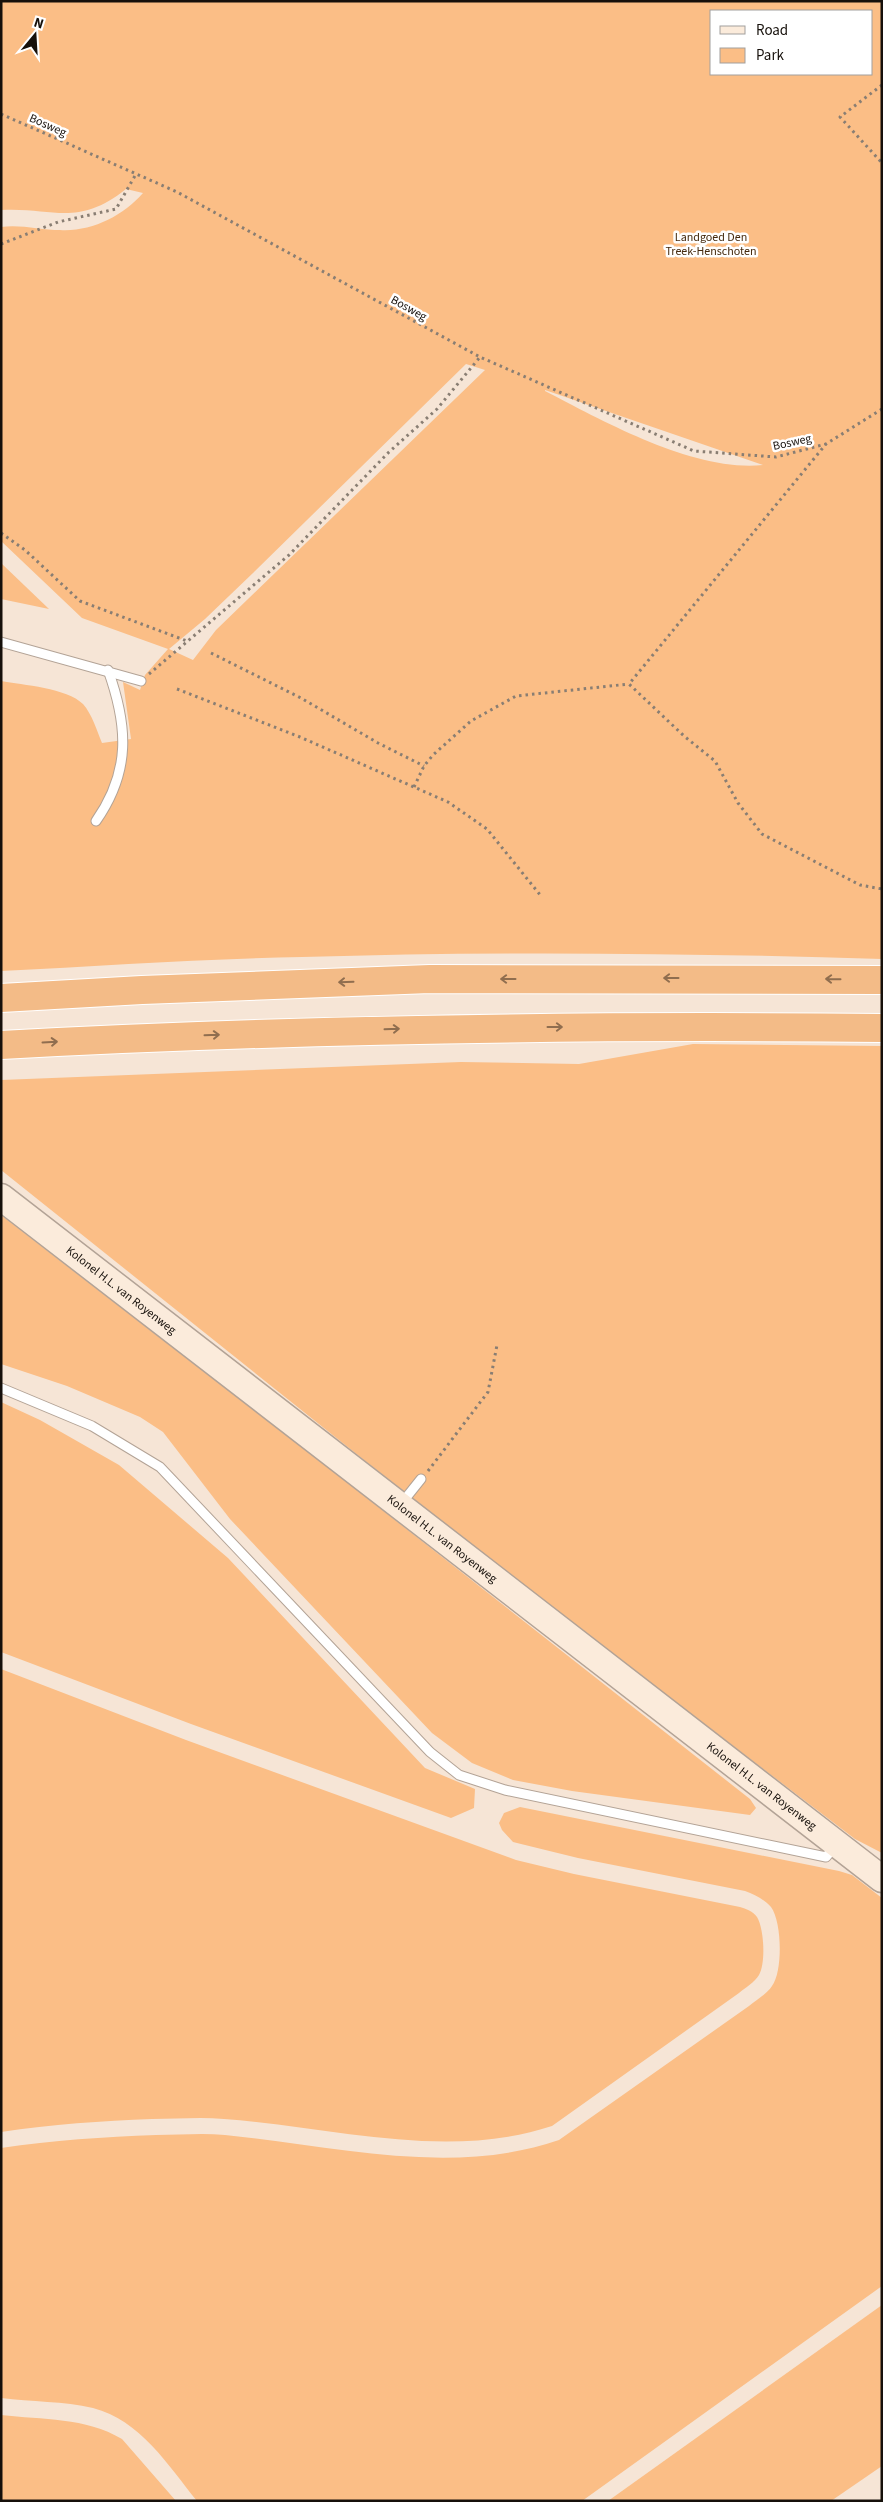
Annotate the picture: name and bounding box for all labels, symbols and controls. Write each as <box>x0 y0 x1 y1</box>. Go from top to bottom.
north arrow <box>10 10 60 60</box>
legend <box>710 10 873 75</box>
text: N <box>31 13 46 35</box>
text: Road <box>756 20 788 41</box>
text: Park <box>756 45 785 66</box>
street label: Bosweg <box>27 110 69 141</box>
park label: Landgoed Den Treek-Henschoten <box>665 229 757 260</box>
street label: Bosweg <box>388 292 430 325</box>
street label: Bosweg <box>771 430 813 455</box>
one-way arrow <box>663 973 679 983</box>
one-way arrow <box>500 974 516 984</box>
one-way arrow <box>825 974 842 984</box>
one-way arrow <box>338 978 354 987</box>
one-way arrow <box>546 1022 562 1032</box>
one-way arrow <box>384 1024 400 1034</box>
one-way arrow <box>204 1030 220 1039</box>
one-way arrow <box>42 1037 58 1047</box>
street label: Kolonel H.L. van Royenweg <box>62 1242 180 1339</box>
street label: Kolonel H.L. van Royenweg <box>383 1491 501 1587</box>
street label: Kolonel H.L. van Royenweg <box>703 1738 820 1834</box>

